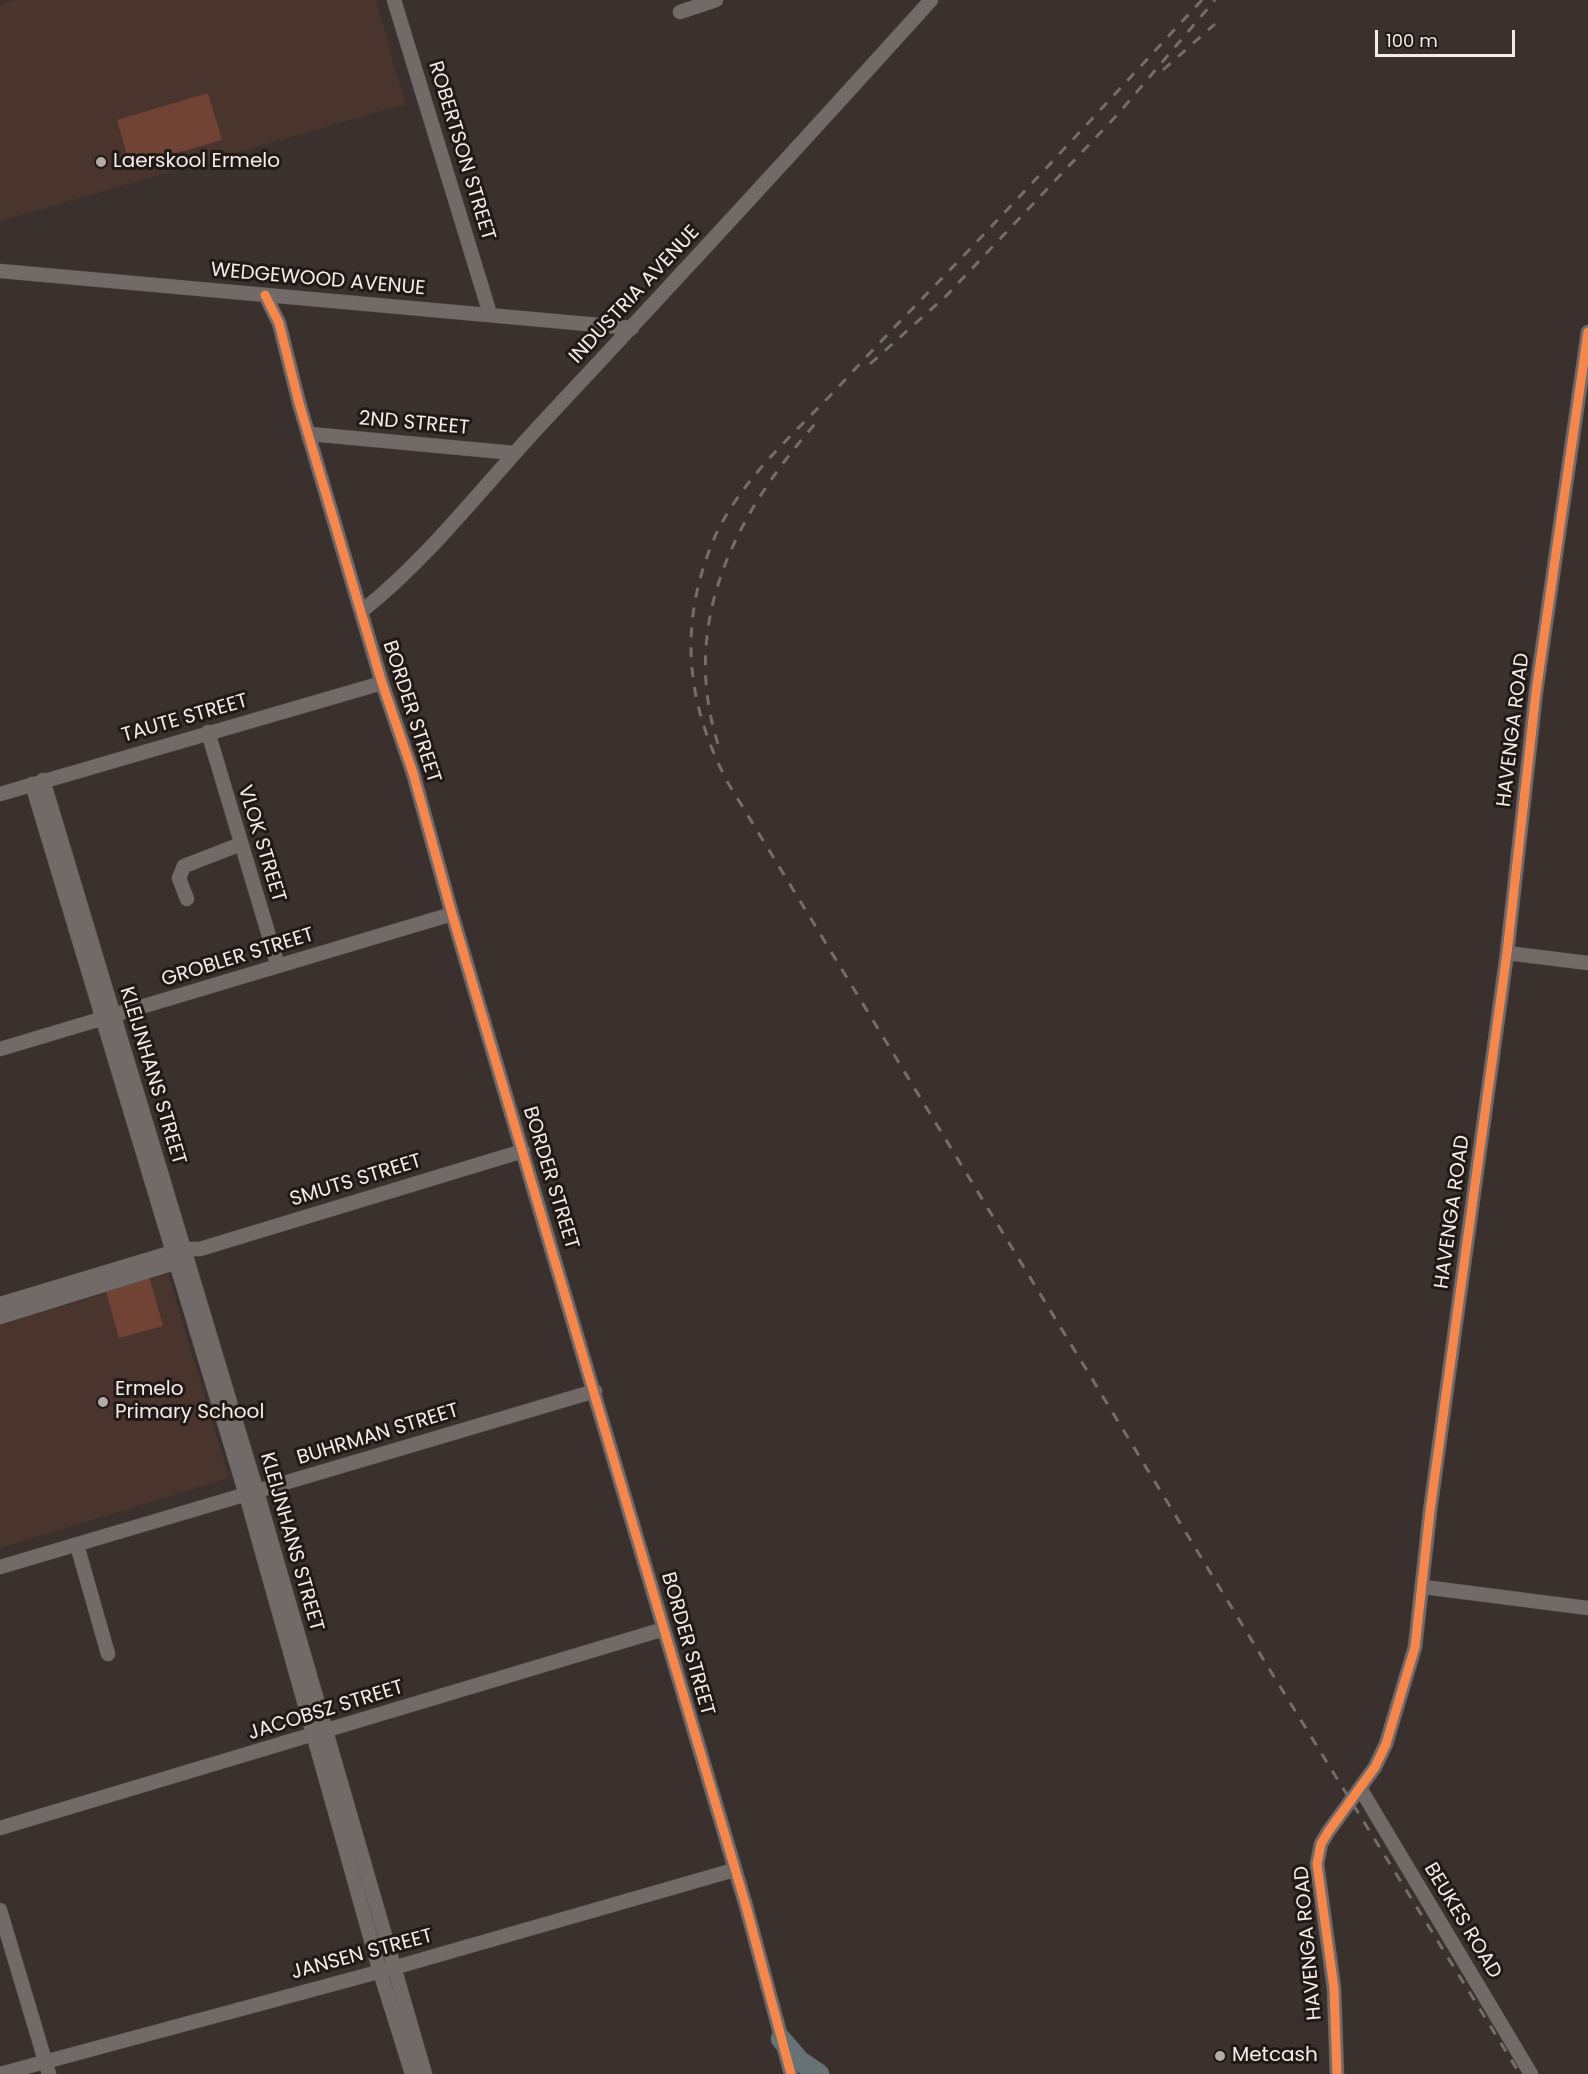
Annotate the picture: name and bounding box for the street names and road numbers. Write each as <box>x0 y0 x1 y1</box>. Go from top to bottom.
street label: ROBERTSON STREET <box>422 58 500 244</box>
street label: INDUSTRIA AVENUE <box>565 221 705 369</box>
street label: WEDGEWOOD AVENUE <box>210 259 426 301</box>
street label: 2ND STREET <box>358 407 470 441</box>
street label: BORDER STREET <box>377 638 445 786</box>
street label: HAVENGA ROAD <box>1493 652 1535 808</box>
street label: TAUTE STREET <box>119 690 251 748</box>
street label: VLOK STREET <box>232 783 290 905</box>
street label: GROBLER STREET <box>159 923 317 993</box>
street label: KLEIJNHANS STREET <box>113 984 191 1168</box>
street label: BORDER STREET <box>517 1104 583 1252</box>
street label: HAVENGA ROAD <box>1430 1134 1476 1290</box>
street label: SMUTS STREET <box>287 1150 425 1212</box>
street label: BUHRMAN STREET <box>294 1399 462 1471</box>
street label: KLEIJNHANS STREET <box>254 1450 328 1634</box>
street label: BORDER STREET <box>655 1570 719 1718</box>
street label: JACOBSZ STREET <box>245 1676 407 1746</box>
street label: BEUKES ROAD <box>1418 1859 1506 1983</box>
street label: HAVENGA ROAD <box>1290 1865 1328 2021</box>
street label: JANSEN STREET <box>289 1925 435 1985</box>

